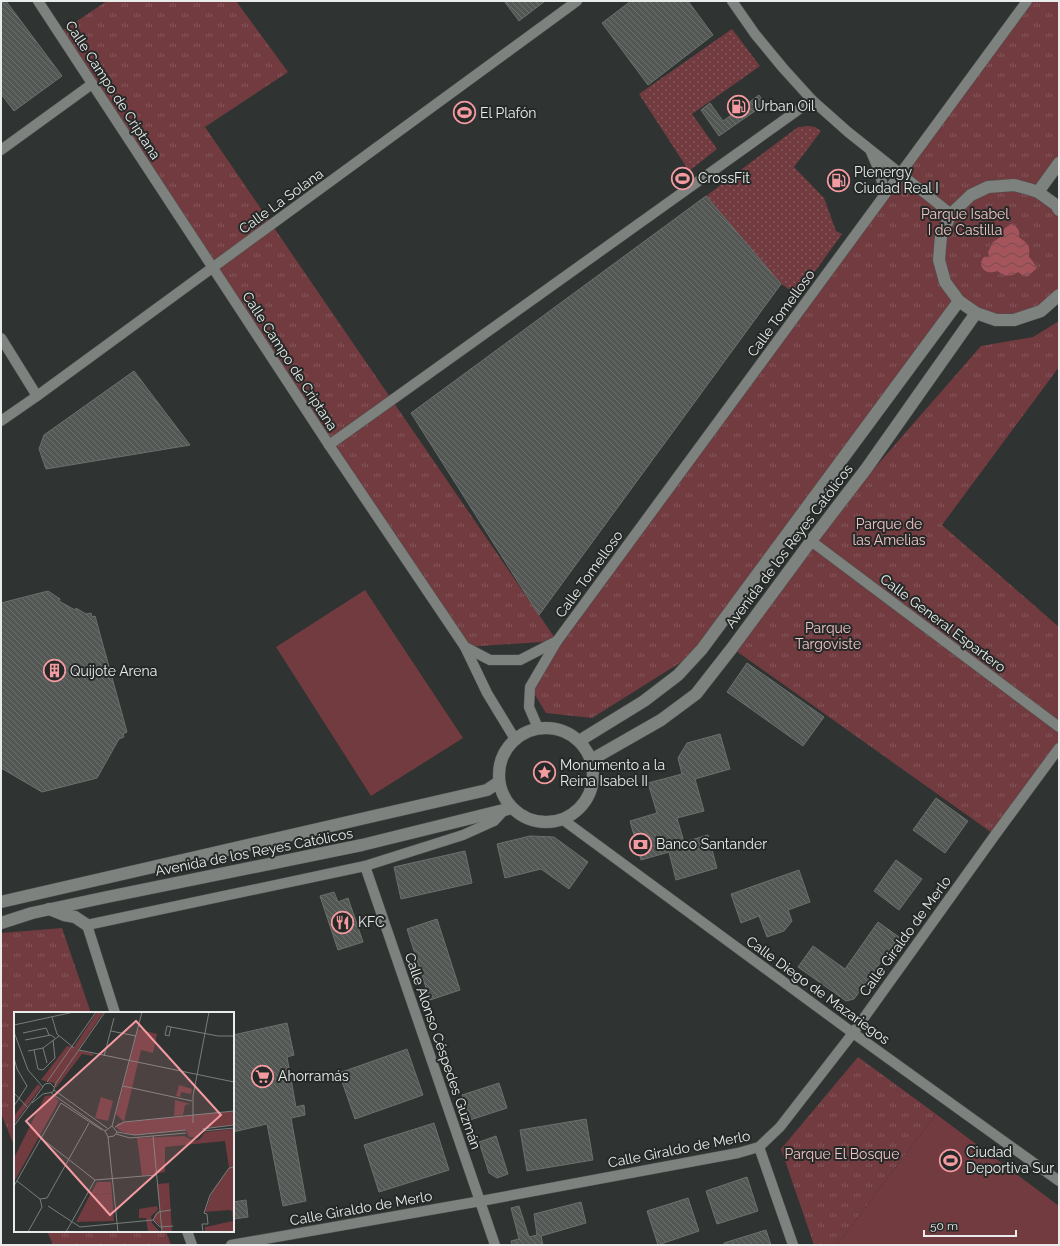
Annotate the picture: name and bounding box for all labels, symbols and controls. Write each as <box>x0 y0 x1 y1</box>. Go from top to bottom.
street label: Calle Campo de Criptana <box>62 18 164 162</box>
fuel station icon: Urban Oil <box>726 93 752 119</box>
place label: Urban Oil <box>754 98 815 114</box>
sports icon: El Plafón <box>451 100 477 126</box>
place label: El Plafón <box>480 105 536 121</box>
place label: Plenergy Ciudad Real I <box>854 164 939 196</box>
street label: Calle La Solana <box>236 165 326 237</box>
sports icon: CrossFit <box>669 165 695 191</box>
fuel station icon: Plenergy Ciudad Real I <box>826 167 852 193</box>
place label: CrossFit <box>698 170 750 186</box>
park label: Parque Isabel I de Castilla <box>921 206 1009 238</box>
street label: Calle Tomelloso <box>744 266 818 360</box>
street label: Calle Campo de Criptana <box>239 289 341 433</box>
street label: Avenida de los Reyes Católicos <box>722 461 856 631</box>
park label: Parque de las Amelias <box>852 516 926 548</box>
street label: Calle Tomelloso <box>552 527 626 621</box>
street label: Calle General Espartero <box>877 571 1009 675</box>
park label: Parque Targoviste <box>795 620 861 652</box>
building icon: Quijote Arena <box>42 658 68 684</box>
place label: Quijote Arena <box>70 663 157 679</box>
place label: Monumento a la Reina Isabel II <box>560 757 665 789</box>
place icon: Monumento a la Reina Isabel II <box>531 760 557 786</box>
street label: Avenida de los Reyes Católicos <box>154 825 354 879</box>
bank icon: Banco Santander <box>628 831 654 857</box>
place label: Banco Santander <box>656 836 767 852</box>
street label: Calle Giraldo de Merlo <box>856 873 954 999</box>
restaurant icon: KFC <box>329 909 355 935</box>
place label: KFC <box>358 914 385 930</box>
street label: Calle Diego de Mazariegos <box>743 933 893 1048</box>
street label: Calle Alonso Céspedes Guzmán <box>402 950 484 1152</box>
inset map <box>14 1012 234 1232</box>
supermarket icon: Ahorramás <box>249 1063 275 1089</box>
place label: Ahorramás <box>278 1068 349 1084</box>
street label: Calle Giraldo de Merlo <box>607 1127 751 1171</box>
place label: Ciudad Deportiva Sur <box>966 1144 1054 1176</box>
park label: Parque El Bosque <box>785 1146 899 1162</box>
sports icon: Ciudad Deportiva Sur <box>937 1147 963 1173</box>
street label: Calle Giraldo de Merlo <box>288 1188 434 1228</box>
scale bar <box>924 1212 1016 1238</box>
text: 50 m <box>930 1219 958 1233</box>

